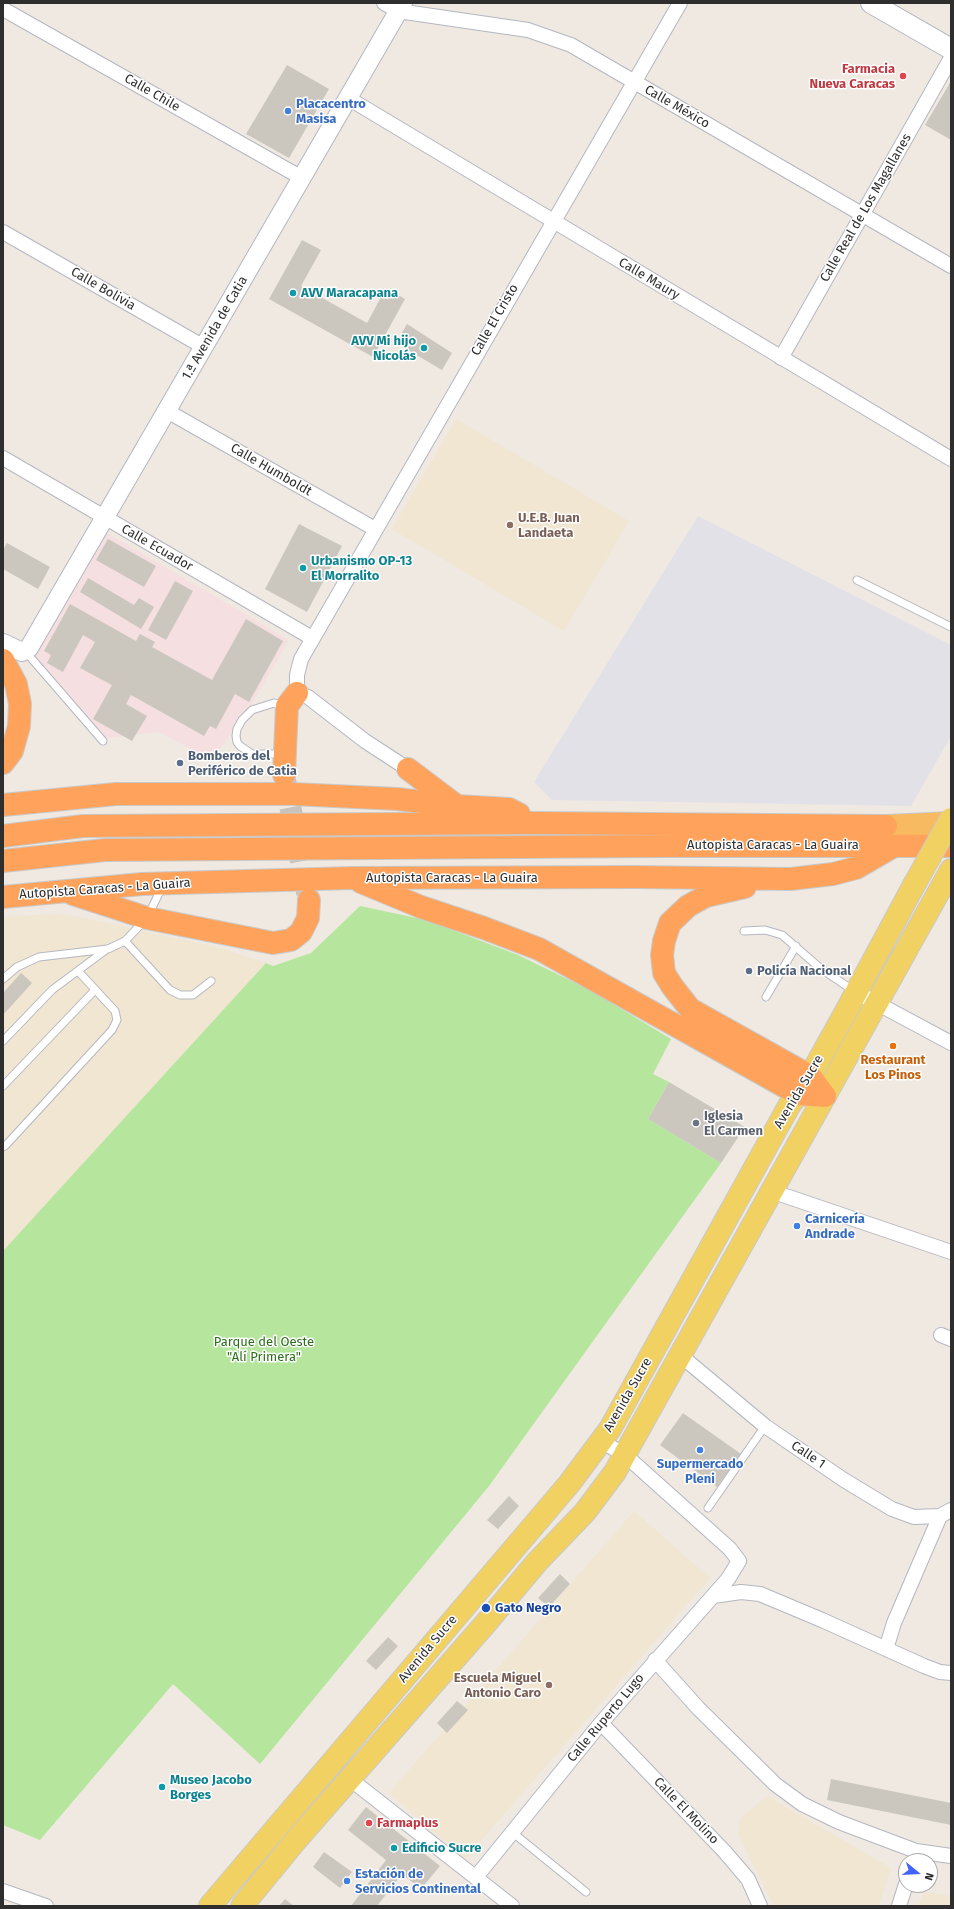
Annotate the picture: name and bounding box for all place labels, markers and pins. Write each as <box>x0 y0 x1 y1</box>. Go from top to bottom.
place label: Farmacia Nueva Caracas <box>810 61 895 92</box>
marker: Farmacia Nueva Caracas <box>898 71 908 81</box>
place label: Placacentro Masisa <box>296 96 366 127</box>
marker: Placacentro Masisa <box>283 106 293 116</box>
place label: AVV Maracapana <box>301 285 398 301</box>
marker: AVV Maracapana <box>288 288 298 298</box>
place label: AVV Mi hijo Nicolás <box>351 333 416 364</box>
marker: AVV Mi hijo Nicolás <box>419 343 429 353</box>
place label: U.E.B. Juan Landaeta <box>518 510 580 541</box>
marker: U.E.B. Juan Landaeta <box>505 520 515 530</box>
place label: Urbanismo OP-13 El Morralito <box>311 553 412 584</box>
marker: Urbanismo OP-13 El Morralito <box>298 563 308 573</box>
place label: Bomberos del Periférico de Catia <box>188 748 297 779</box>
marker: Bomberos del Periférico de Catia <box>175 758 185 768</box>
place label: Policía Nacional <box>757 963 851 979</box>
marker: Policía Nacional <box>744 966 754 976</box>
marker: Restaurant Los Pinos <box>888 1041 898 1051</box>
place label: Restaurant Los Pinos <box>860 1052 926 1083</box>
place label: Iglesia El Carmen <box>704 1108 763 1139</box>
marker: Iglesia El Carmen <box>691 1118 701 1128</box>
place label: Carnicería Andrade <box>805 1211 865 1242</box>
marker: Carnicería Andrade <box>792 1221 802 1231</box>
marker: Supermercado Pleni <box>695 1445 705 1455</box>
place label: Supermercado Pleni <box>657 1456 743 1487</box>
place label: Gato Negro <box>495 1600 561 1616</box>
marker: Gato Negro <box>480 1602 492 1614</box>
place label: Escuela Miguel Antonio Caro <box>454 1670 541 1701</box>
marker: Escuela Miguel Antonio Caro <box>544 1680 554 1690</box>
place label: Museo Jacobo Borges <box>170 1772 252 1803</box>
marker: Museo Jacobo Borges <box>157 1782 167 1792</box>
place label: Farmaplus <box>377 1815 438 1831</box>
marker: Farmaplus <box>364 1818 374 1828</box>
place label: Edificio Sucre <box>402 1840 481 1856</box>
marker: Edificio Sucre <box>389 1843 399 1853</box>
place label: Estación de Servicios Continental <box>355 1866 481 1897</box>
marker: Estación de Servicios Continental <box>342 1876 352 1886</box>

